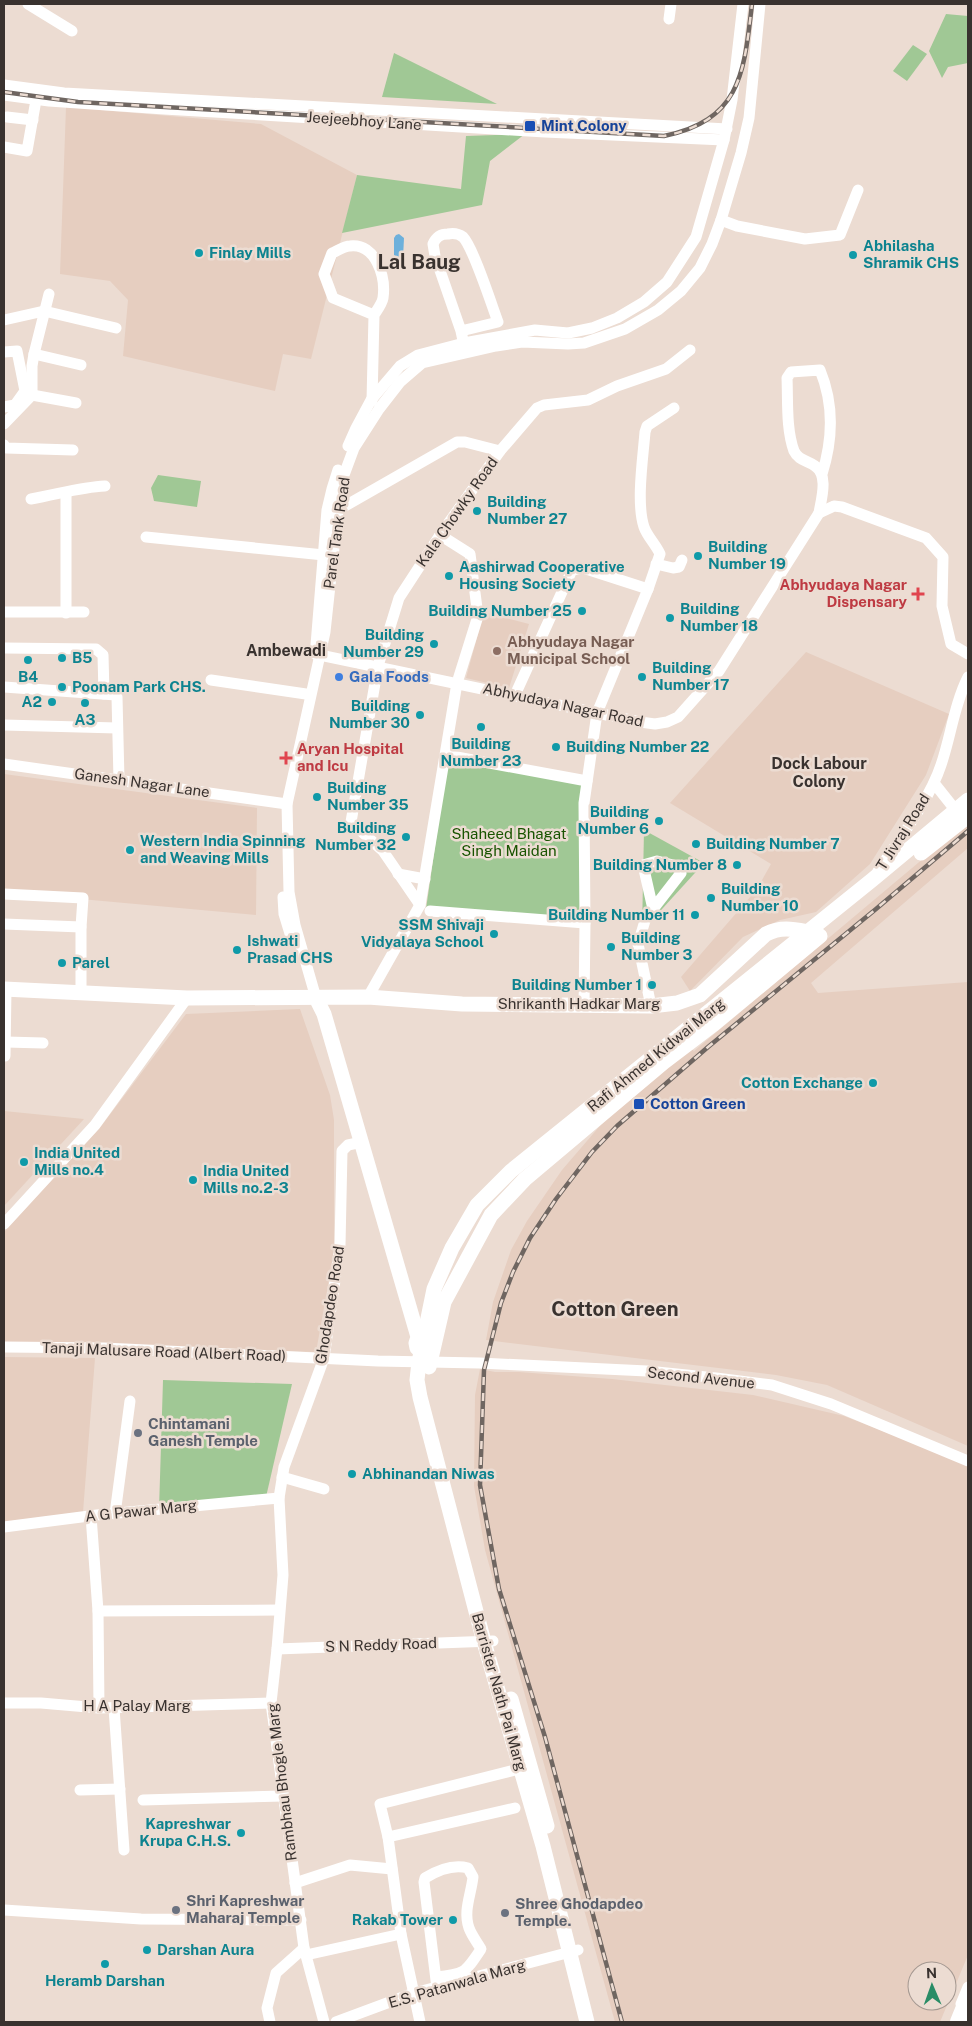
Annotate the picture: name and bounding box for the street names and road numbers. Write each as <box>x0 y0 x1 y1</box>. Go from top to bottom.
street label: Jeejeebhoy Lane <box>306 108 422 133</box>
street label: Kala Chowky Road <box>412 454 501 570</box>
street label: Parel Tank Road <box>320 476 353 590</box>
street label: Abhyudaya Nagar Road <box>481 679 645 730</box>
street label: Ganesh Nagar Lane <box>73 765 211 800</box>
street label: T Jivraj Road <box>872 790 933 873</box>
street label: Rafi Ahmed Kidwai Marg <box>584 994 728 1115</box>
street label: Shrikanth Hadkar Marg <box>498 995 660 1012</box>
street label: Ghodapdeo Road <box>312 1245 347 1365</box>
street label: Tanaji Malusare Road (Albert Road) <box>42 1339 286 1364</box>
street label: Second Avenue <box>647 1363 756 1392</box>
street label: A G Pawar Marg <box>84 1496 198 1525</box>
street label: Barrister Nath Pai Marg <box>469 1611 530 1773</box>
street label: S N Reddy Road <box>325 1634 437 1655</box>
street label: H A Palay Marg <box>83 1697 191 1714</box>
street label: Rambhau Bhogle Marg <box>263 1702 300 1862</box>
street label: E.S. Patanwala Marg <box>386 1956 527 2011</box>

